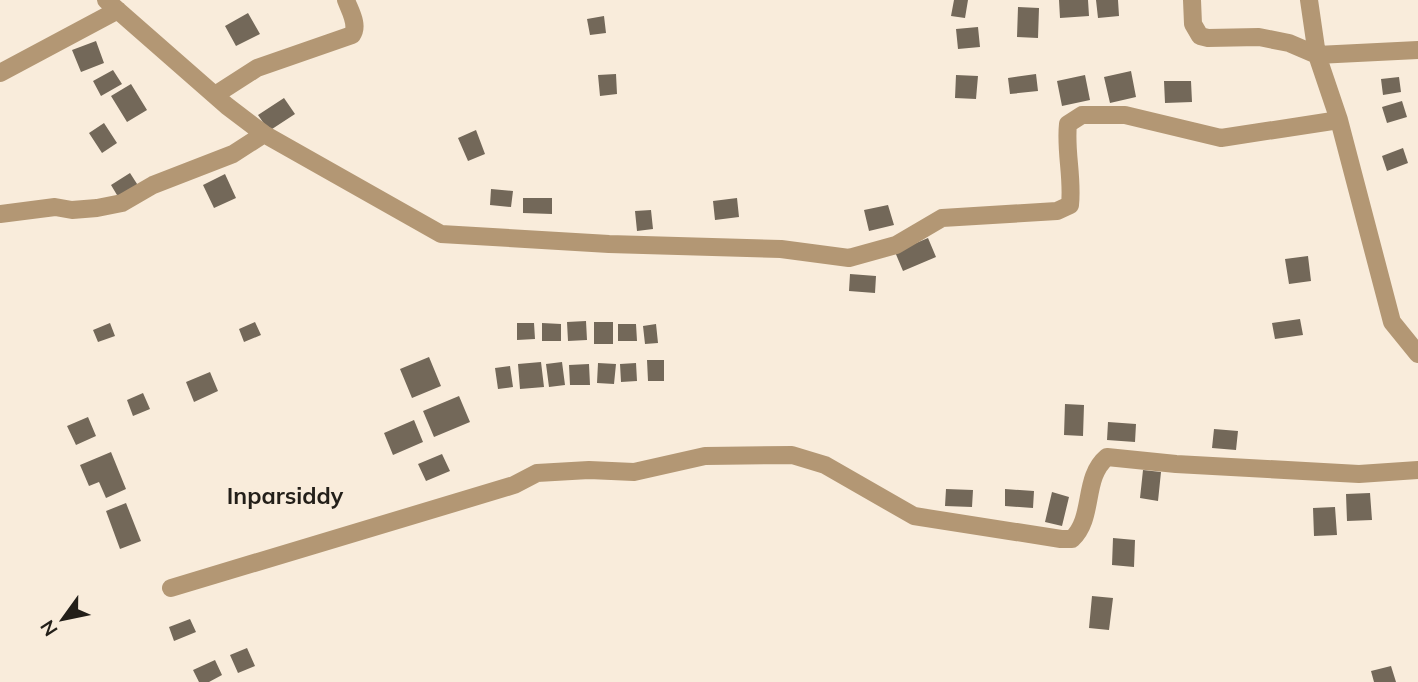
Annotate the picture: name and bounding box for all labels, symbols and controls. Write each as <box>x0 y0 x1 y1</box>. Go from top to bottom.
district label: Inparsiddy <box>227 481 344 510</box>
north arrow <box>28 584 98 654</box>
text: N <box>35 616 63 641</box>

